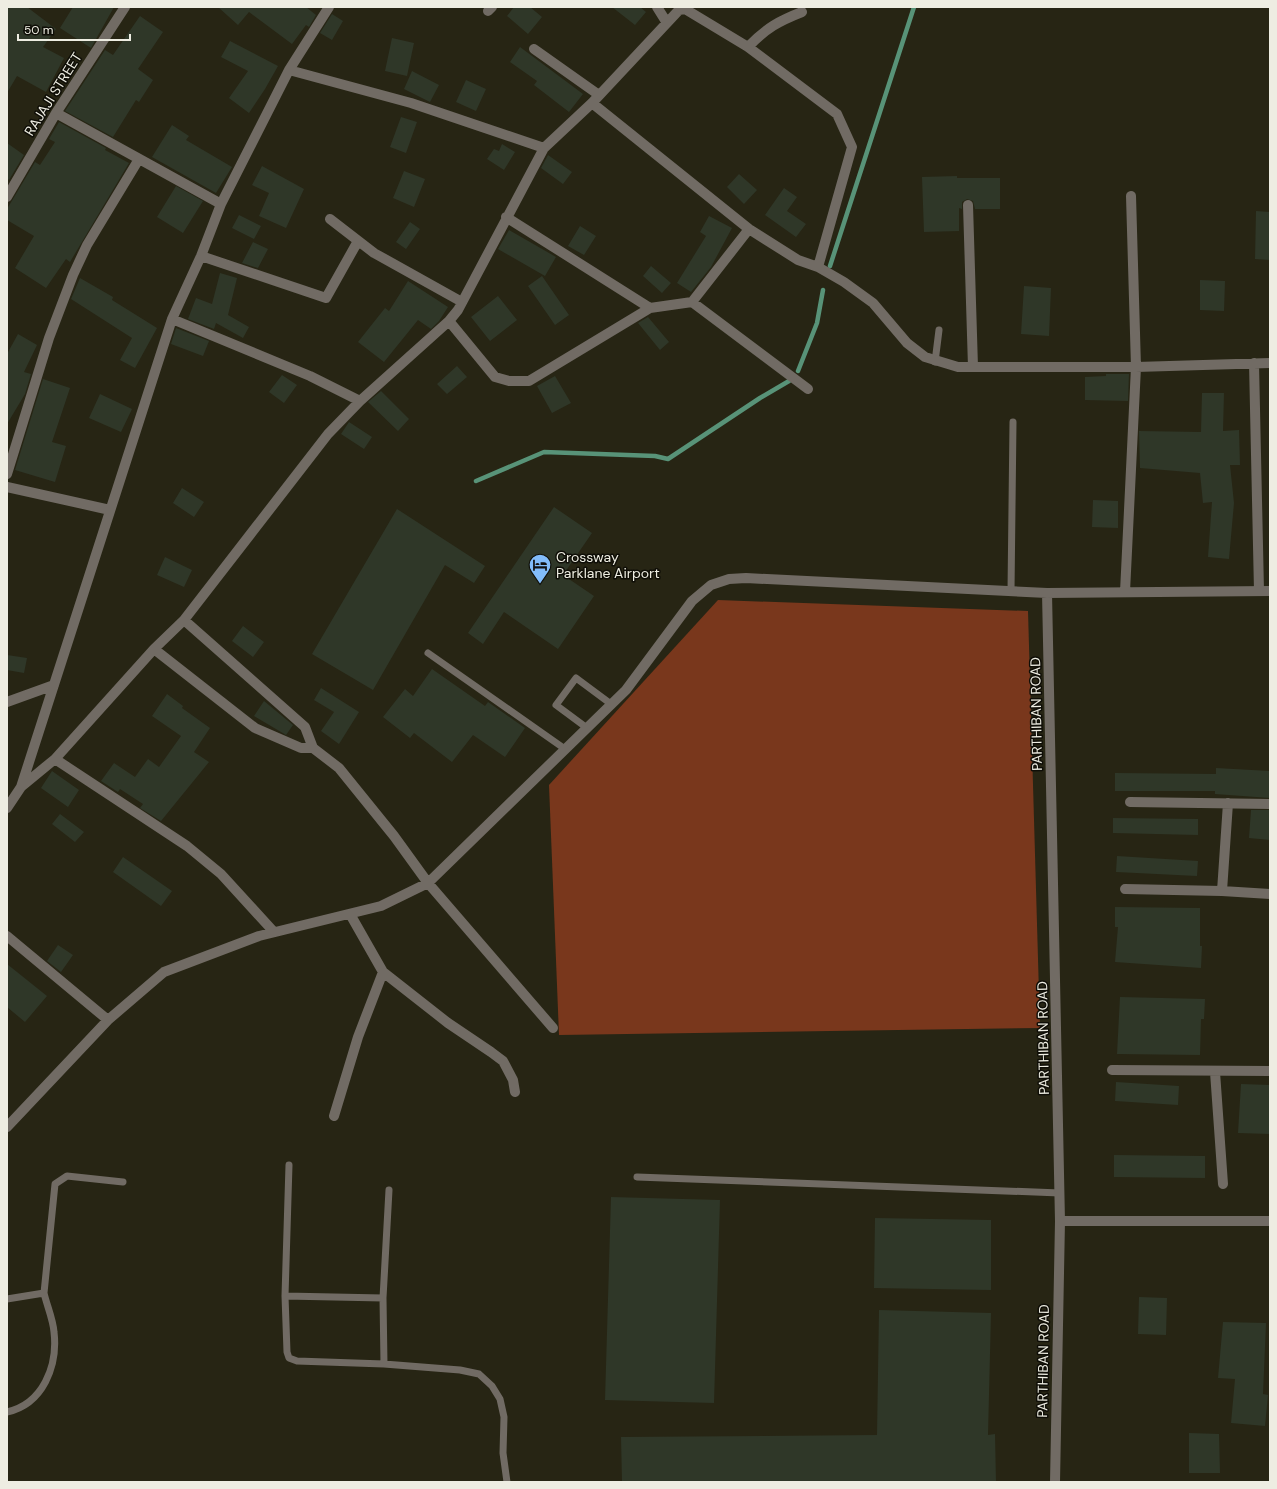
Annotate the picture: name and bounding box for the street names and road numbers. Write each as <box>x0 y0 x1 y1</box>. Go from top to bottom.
street label: RAJAJI STREET <box>20 49 86 139</box>
street label: PARTHIBAN ROAD <box>1026 657 1046 771</box>
street label: PARTHIBAN ROAD <box>1033 981 1053 1095</box>
street label: PARTHIBAN ROAD <box>1033 1304 1053 1418</box>

